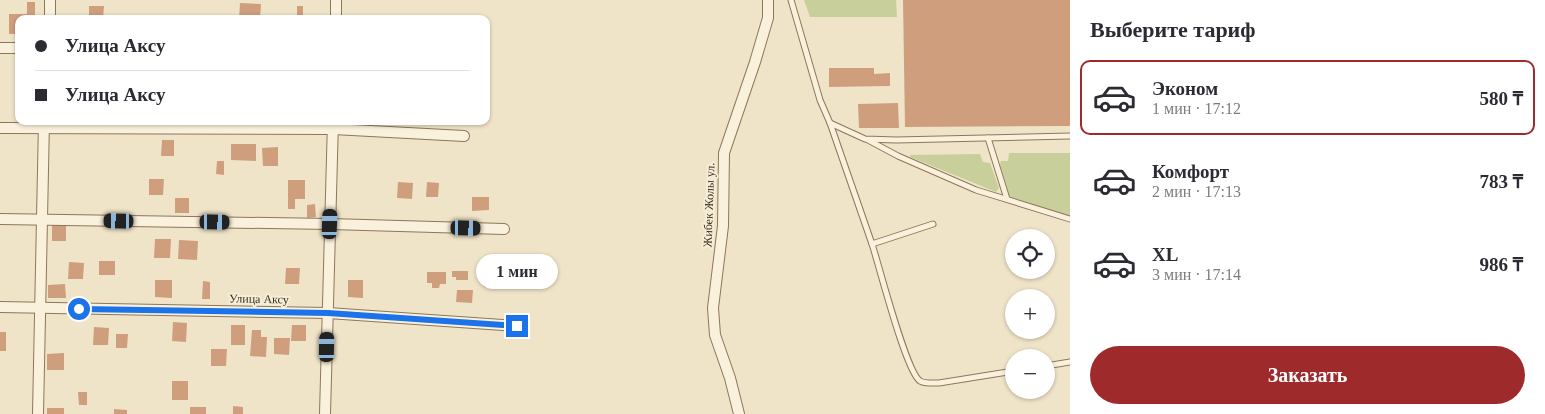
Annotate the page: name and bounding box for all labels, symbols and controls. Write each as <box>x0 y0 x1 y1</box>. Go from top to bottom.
text: Выберите тариф <box>1090 17 1256 42</box>
text: Улица Аксу <box>65 35 165 56</box>
icon: car <box>1092 75 1137 120</box>
text: Эконом <box>1152 78 1218 99</box>
text: Улица Аксу <box>65 84 165 105</box>
text: 580 ₸ <box>1479 88 1523 109</box>
text: 1 мин · 17:12 <box>1152 100 1241 117</box>
icon: car <box>1092 158 1137 203</box>
text: Комфорт <box>1152 161 1229 182</box>
street label: Жибек Жолы ул. <box>701 162 717 248</box>
text: 783 ₸ <box>1479 171 1523 192</box>
text: 2 мин · 17:13 <box>1152 183 1241 200</box>
car <box>321 209 338 239</box>
car <box>103 213 134 229</box>
car <box>199 214 230 230</box>
car <box>450 220 481 236</box>
map controls <box>1005 229 1055 399</box>
button: locate <box>1005 229 1055 279</box>
icon: car <box>1092 241 1137 286</box>
text: XL <box>1152 244 1178 265</box>
callout: 1 мин <box>476 254 558 288</box>
text: 986 ₸ <box>1479 254 1523 275</box>
text: 1 мин <box>496 263 538 280</box>
text: 3 мин · 17:14 <box>1152 266 1241 283</box>
button: + <box>1005 289 1055 339</box>
street label: Улица Аксу <box>229 291 289 307</box>
route start <box>68 298 90 320</box>
route end <box>506 315 528 337</box>
car <box>319 332 334 362</box>
button: Заказать <box>1090 346 1525 404</box>
button: − <box>1005 349 1055 399</box>

